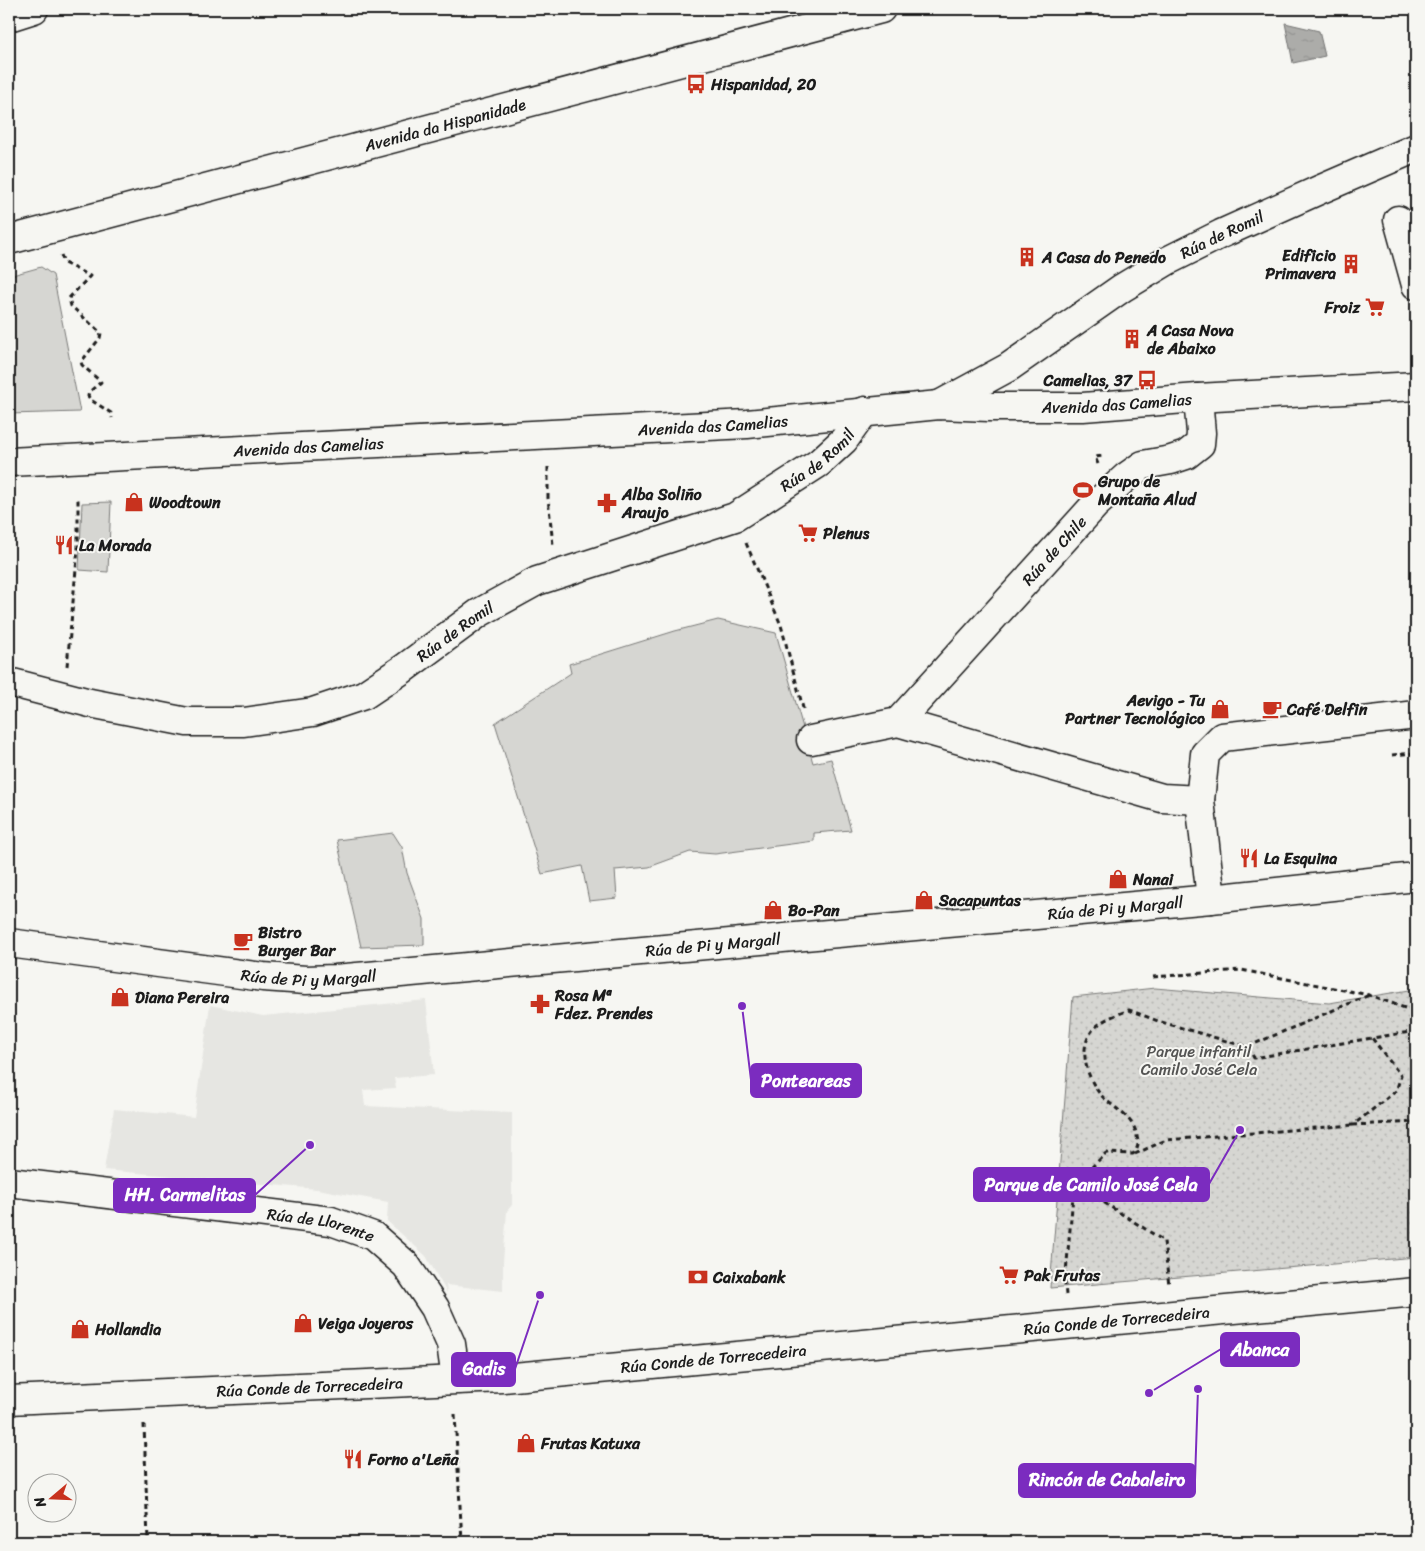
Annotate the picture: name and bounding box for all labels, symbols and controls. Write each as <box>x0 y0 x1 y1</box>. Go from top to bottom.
place label: Hispanidad, 20 <box>710 70 816 99</box>
bus stop icon: Hispanidad, 20 <box>685 73 707 95</box>
street label: Avenida da Hispanidade <box>360 89 529 160</box>
street label: Rúa de Romil <box>1175 202 1269 267</box>
place label: Edificio Primavera <box>1265 241 1336 288</box>
place label: A Casa do Penedo <box>1041 243 1166 272</box>
building icon: A Casa do Penedo <box>1016 246 1038 268</box>
building icon: Edificio Primavera <box>1340 253 1362 275</box>
place label: Froiz <box>1324 293 1361 322</box>
supermarket icon: Froiz <box>1364 296 1386 318</box>
place label: A Casa Nova de Abaixo <box>1146 316 1234 363</box>
building icon: A Casa Nova de Abaixo <box>1121 328 1143 350</box>
place label: Camelias, 37 <box>1043 366 1134 395</box>
bus stop icon: Camelias, 37 <box>1136 369 1158 391</box>
street label: Avenida das Camelias <box>1041 384 1194 422</box>
street label: Avenida das Camelias <box>636 405 790 444</box>
street label: Rúa de Romil <box>774 422 863 499</box>
street label: Avenida das Camelias <box>232 428 385 465</box>
place label: Grupo de Montaña Alud <box>1097 467 1197 514</box>
sports icon: Grupo de Montaña Alud <box>1072 479 1094 501</box>
place label: Alba Soliño Araujo <box>621 480 703 527</box>
place label: Woodtown <box>149 488 221 517</box>
shop icon: Woodtown <box>123 491 145 513</box>
pharmacy icon: Alba Soliño Araujo <box>596 492 618 514</box>
street label: Rúa de Chile <box>1014 508 1094 592</box>
place label: Plenus <box>823 519 870 548</box>
supermarket icon: Plenus <box>797 522 819 544</box>
place label: La Morada <box>79 531 151 560</box>
restaurant icon: La Morada <box>53 534 75 556</box>
street label: Rúa de Romil <box>410 593 499 669</box>
place label: Aevigo - Tu Partner Tecnológico <box>1065 686 1205 733</box>
place label: Café Delfin <box>1286 695 1368 724</box>
shop icon: Aevigo - Tu Partner Tecnológico <box>1209 698 1231 720</box>
cafe icon: Café Delfin <box>1261 698 1283 720</box>
place label: La Esquina <box>1264 844 1337 873</box>
restaurant icon: La Esquina <box>1238 847 1260 869</box>
place label: Nanai <box>1132 865 1174 894</box>
shop icon: Nanai <box>1107 868 1129 890</box>
place label: Sacapuntas <box>938 886 1022 915</box>
street label: Rúa de Pi y Margall <box>1046 887 1185 928</box>
shop icon: Sacapuntas <box>913 889 935 911</box>
place label: Bo-Pan <box>788 896 840 925</box>
shop icon: Bo-Pan <box>762 899 784 921</box>
place label: Bistro Burger Bar <box>258 918 336 965</box>
street label: Rúa de Pi y Margall <box>644 924 782 965</box>
cafe icon: Bistro Burger Bar <box>232 930 254 952</box>
street label: Rúa de Pi y Margall <box>239 960 378 995</box>
place label: Rosa Mª Fdez. Prendes <box>554 981 653 1028</box>
place label: Diana Pereira <box>135 983 229 1012</box>
shop icon: Diana Pereira <box>109 986 131 1008</box>
pharmacy icon: Rosa Mª Fdez. Prendes <box>529 993 551 1015</box>
park label: Parque infantil Camilo José Cela <box>1141 1037 1257 1084</box>
callout: Ponteareas <box>751 1064 861 1097</box>
text: Ponteareas <box>761 1065 852 1097</box>
callout: Parque de Camilo José Cela <box>974 1168 1209 1201</box>
text: Parque de Camilo José Cela <box>984 1169 1198 1201</box>
callout: HH. Carmelitas <box>114 1179 255 1212</box>
text: HH. Carmelitas <box>123 1179 246 1211</box>
street label: Rúa de Llorente <box>265 1199 379 1250</box>
place label: Pak Frutas <box>1024 1261 1101 1290</box>
place label: Caixabank <box>712 1263 786 1292</box>
supermarket icon: Pak Frutas <box>998 1264 1020 1286</box>
bank icon: Caixabank <box>687 1266 709 1288</box>
street label: Rúa Conde de Torrecedeira <box>1022 1297 1211 1343</box>
place label: Veiga Joyeros <box>318 1309 414 1338</box>
shop icon: Veiga Joyeros <box>292 1312 314 1334</box>
place label: Hollandia <box>94 1315 161 1344</box>
shop icon: Hollandia <box>69 1318 91 1340</box>
callout: Abanca <box>1221 1333 1299 1366</box>
text: Abanca <box>1230 1334 1290 1366</box>
street label: Rúa Conde de Torrecedeira <box>619 1335 808 1381</box>
callout: Gadis <box>452 1353 515 1386</box>
text: Gadis <box>462 1353 506 1385</box>
street label: Rúa Conde de Torrecedeira <box>216 1368 404 1405</box>
place label: Frutas Katuxa <box>540 1429 641 1458</box>
shop icon: Frutas Katuxa <box>515 1432 537 1454</box>
place label: Forno a'Leña <box>367 1445 460 1474</box>
restaurant icon: Forno a'Leña <box>342 1448 364 1470</box>
callout: Rincón de Cabaleiro <box>1019 1464 1195 1497</box>
text: Rincón de Cabaleiro <box>1028 1464 1185 1496</box>
north arrow <box>28 1474 78 1524</box>
text: N <box>27 1493 54 1512</box>

